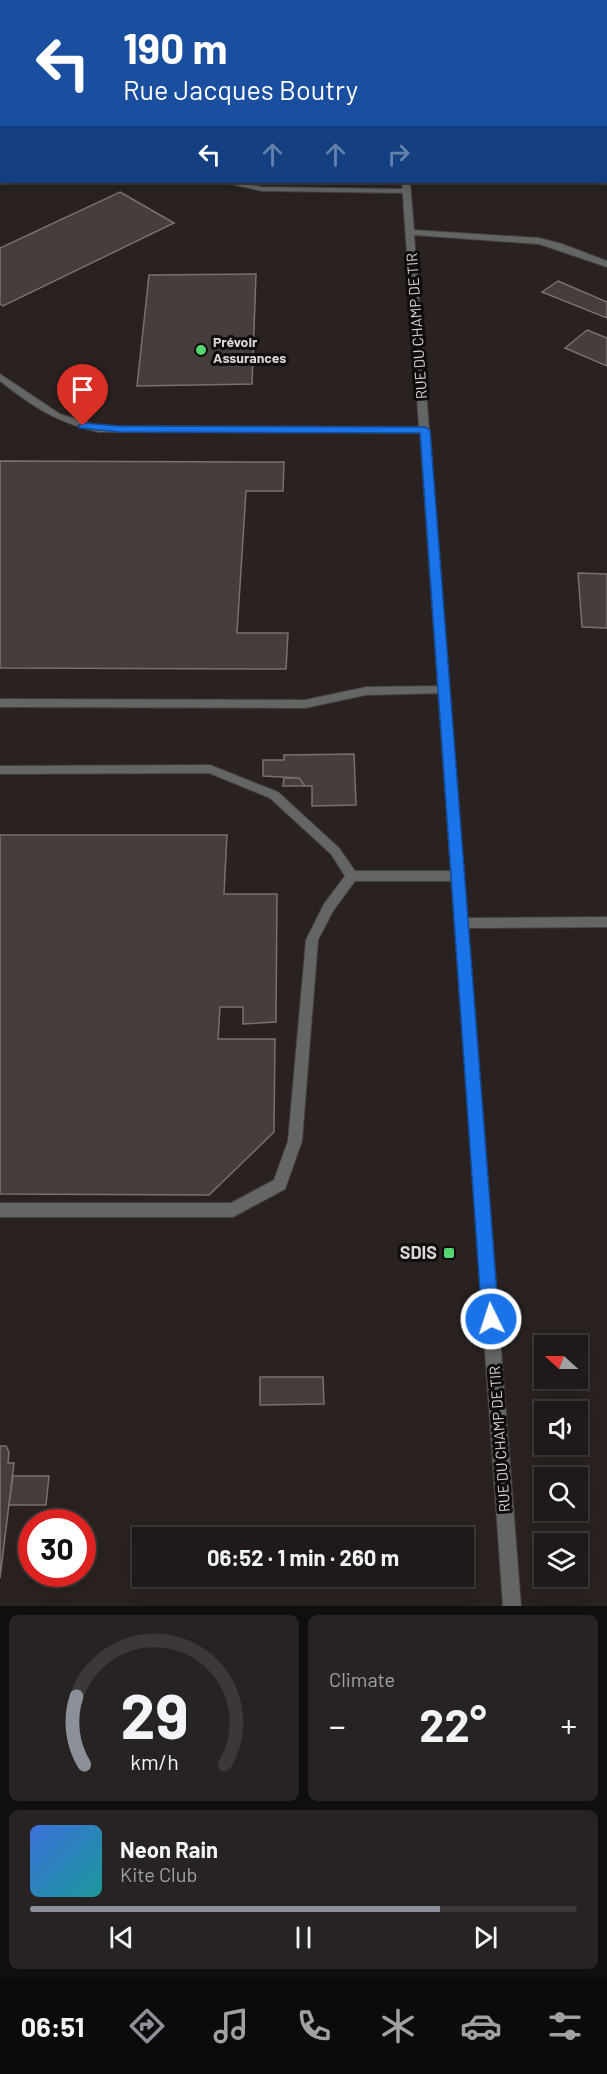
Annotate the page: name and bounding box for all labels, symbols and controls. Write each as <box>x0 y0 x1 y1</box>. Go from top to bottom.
text: 190 m <box>123 22 228 72</box>
icon: left <box>24 24 102 102</box>
text: Rue Jacques Boutry <box>123 73 358 105</box>
icon: left <box>193 138 226 171</box>
icon: ahead <box>256 138 289 171</box>
icon: ahead <box>319 138 352 171</box>
icon: right <box>382 138 415 171</box>
street label: RUE DU CHAMP DE TIR <box>402 252 430 400</box>
place label: Prévoir Assurances <box>213 333 286 366</box>
marker: Prévoir Assurances <box>194 343 208 357</box>
pin <box>57 364 108 426</box>
icon: arrive <box>66 373 99 406</box>
place label: SDIS <box>400 1241 437 1263</box>
marker: SDIS <box>442 1246 456 1260</box>
position arrow <box>459 1287 523 1351</box>
north arrow <box>534 1335 588 1389</box>
map controls <box>534 1335 588 1587</box>
street label: RUE DU CHAMP DE TIR <box>485 1365 513 1513</box>
button: sound <box>534 1401 588 1455</box>
button: search <box>534 1467 588 1521</box>
speed limit sign: 30 <box>18 1509 96 1587</box>
button: layers <box>534 1533 588 1587</box>
text: 06:52 · 1 min · 260 m <box>207 1544 399 1570</box>
text: Climate <box>329 1667 395 1691</box>
text: 29 <box>120 1677 188 1751</box>
text: 22° <box>419 1697 487 1751</box>
text: − <box>329 1705 346 1745</box>
text: + <box>560 1705 577 1745</box>
text: km/h <box>130 1749 178 1774</box>
text: Neon Rain <box>120 1836 218 1862</box>
text: Kite Club <box>120 1862 197 1886</box>
icon: previous <box>105 1921 138 1954</box>
icon: pause <box>287 1921 320 1954</box>
icon: next <box>469 1921 502 1954</box>
icon: directions <box>126 2005 168 2047</box>
icon: music <box>210 2005 252 2047</box>
icon: phone <box>293 2005 335 2047</box>
icon: climate <box>377 2005 419 2047</box>
icon: car <box>460 2005 502 2047</box>
icon: filters <box>544 2005 586 2047</box>
text: 06:51 <box>21 2010 84 2042</box>

